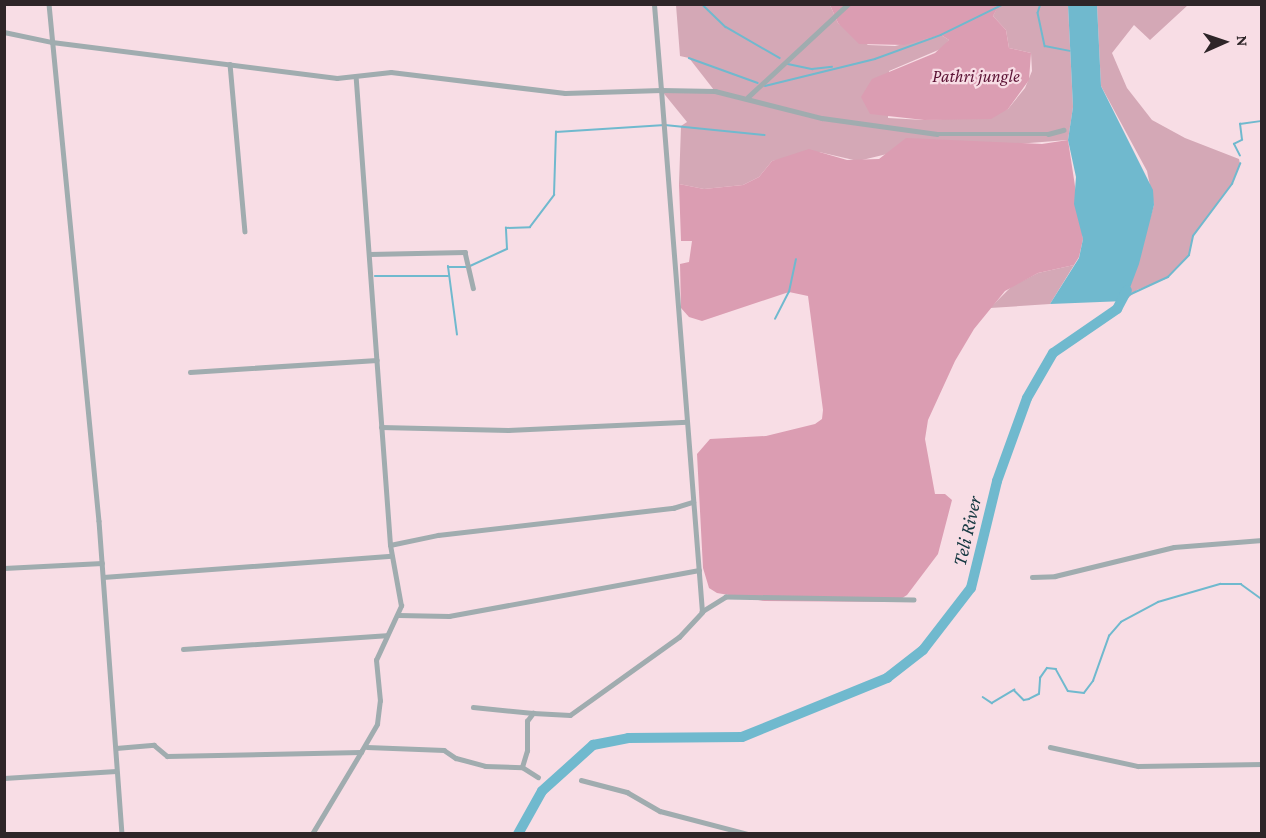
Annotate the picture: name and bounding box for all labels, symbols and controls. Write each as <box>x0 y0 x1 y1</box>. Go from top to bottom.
north arrow <box>1194 12 1254 72</box>
text: N <box>1234 35 1251 47</box>
park label: Pathri jungle <box>932 65 1020 87</box>
water label: Teli River <box>947 494 987 568</box>

